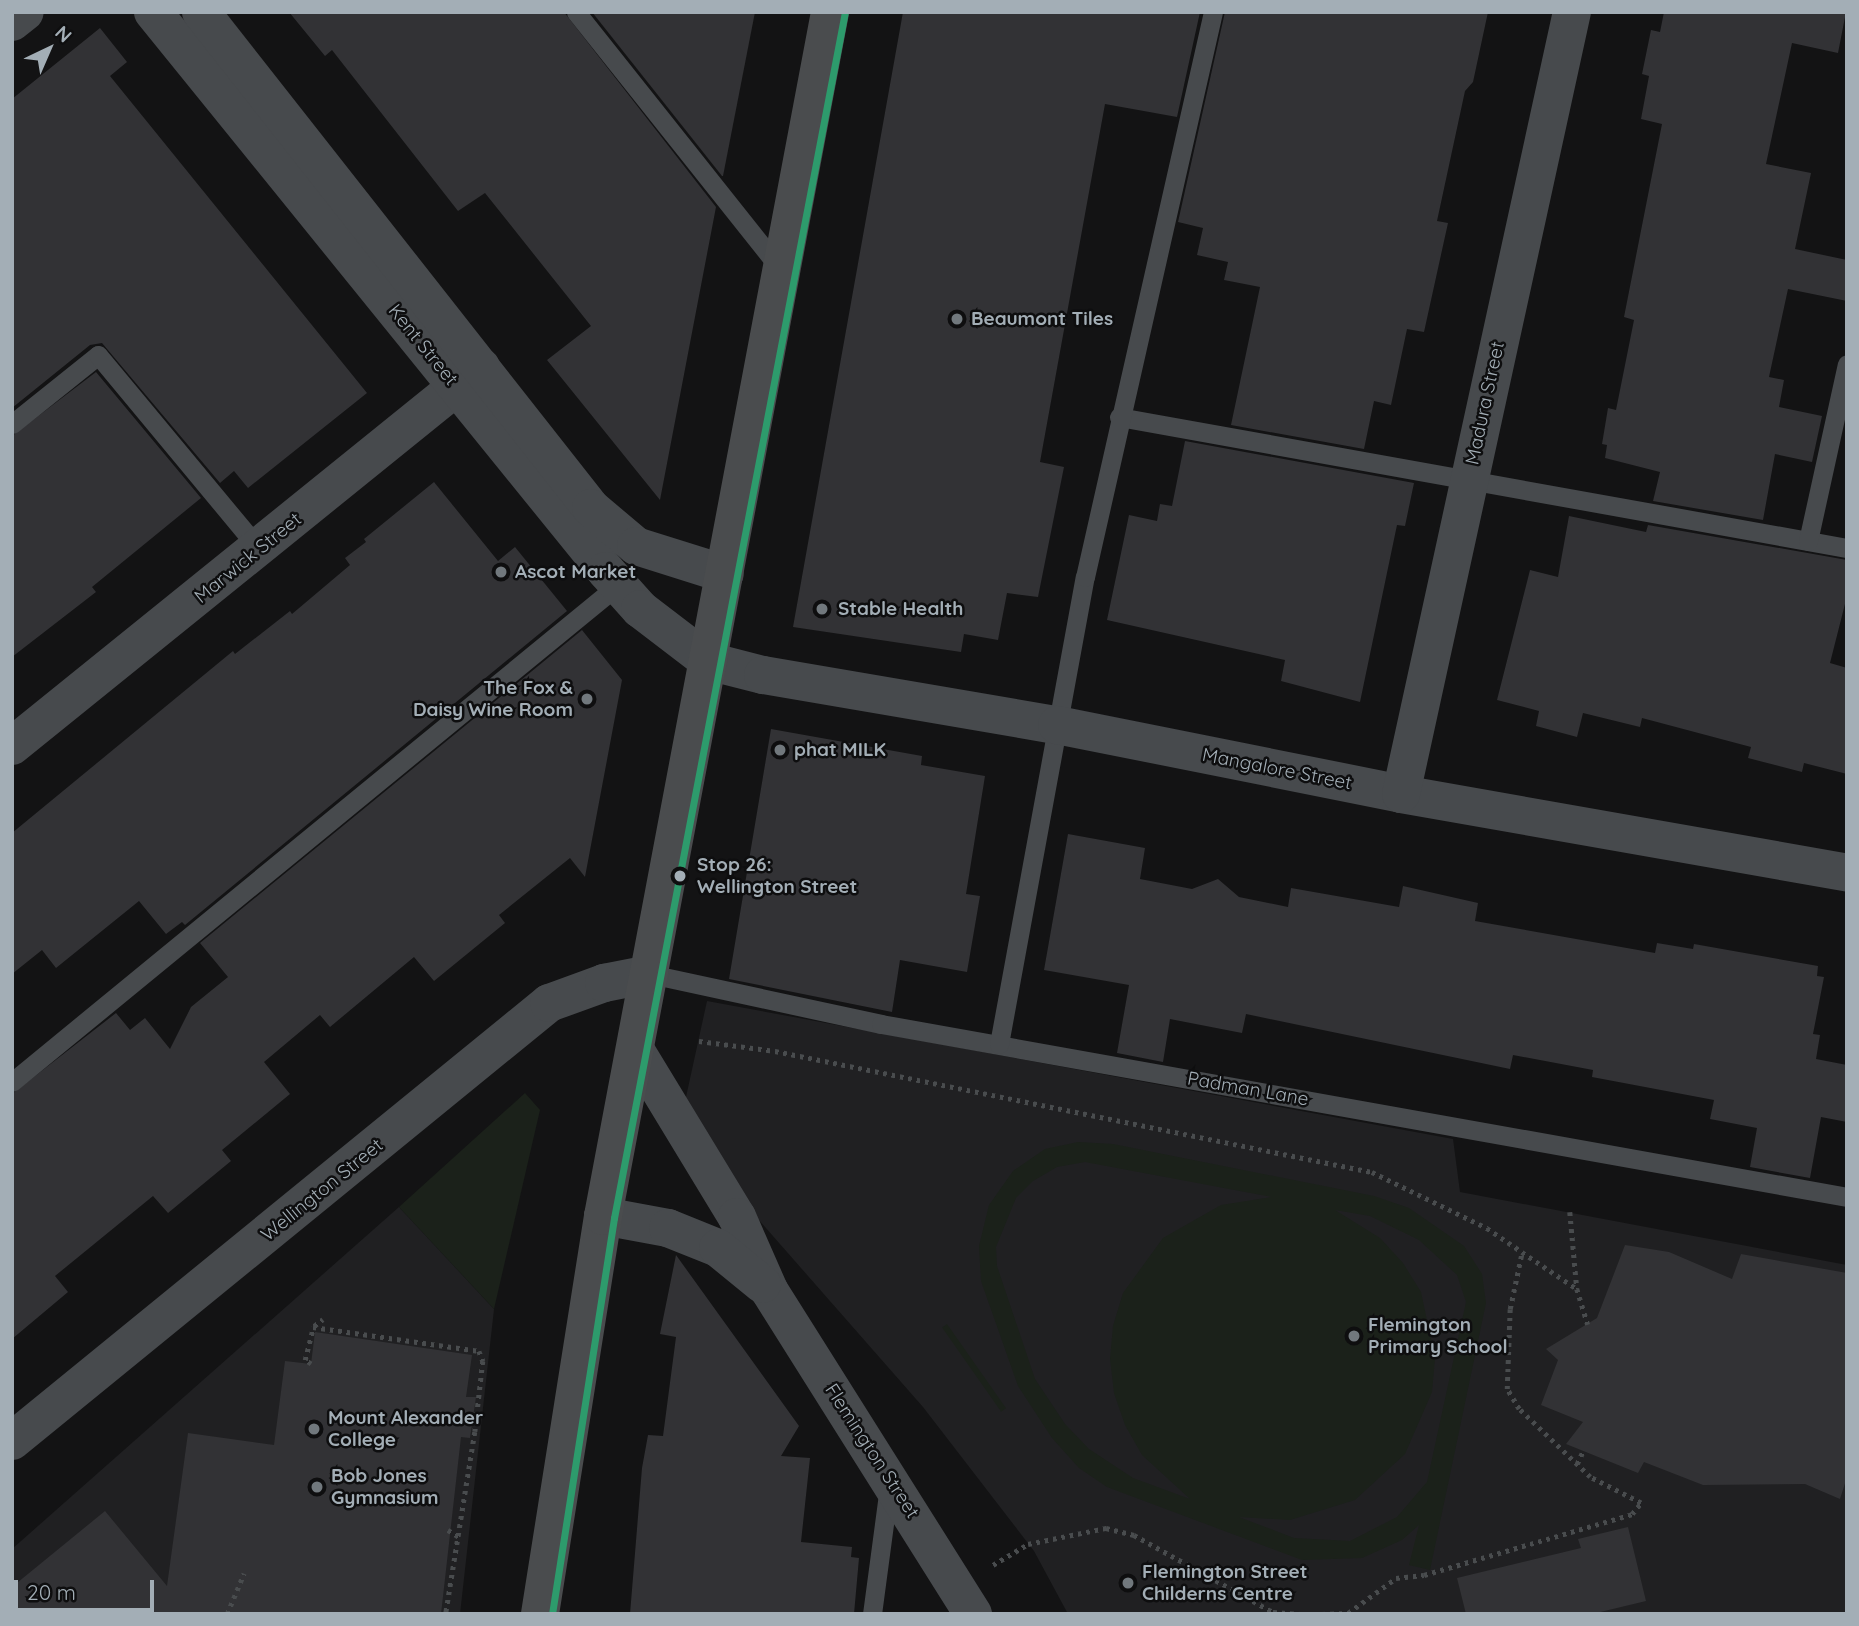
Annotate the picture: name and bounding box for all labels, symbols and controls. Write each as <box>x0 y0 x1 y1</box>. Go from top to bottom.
north arrow <box>14 14 84 84</box>
text: N <box>50 20 77 47</box>
street label: Kent Street <box>383 300 463 390</box>
place label: Beaumont Tiles <box>971 308 1113 330</box>
marker: Beaumont Tiles <box>949 311 965 327</box>
street label: Madura Street <box>1461 339 1509 467</box>
street label: Marwick Street <box>190 508 306 608</box>
place label: Ascot Market <box>515 561 636 583</box>
marker: Ascot Market <box>493 564 509 580</box>
place label: Stable Health <box>838 598 963 620</box>
marker: Stable Health <box>812 599 832 619</box>
place label: The Fox & Daisy Wine Room <box>413 677 573 721</box>
marker: The Fox & Daisy Wine Room <box>579 691 595 707</box>
place label: phat MILK <box>794 739 886 761</box>
marker: phat MILK <box>772 742 788 758</box>
street label: Mangalore Street <box>1200 743 1354 795</box>
place label: Stop 26: Wellington Street <box>697 854 857 898</box>
marker: Stop 26: Wellington Street <box>669 865 691 887</box>
street label: Padman Lane <box>1186 1067 1310 1111</box>
street label: Wellington Street <box>256 1134 388 1246</box>
place label: Flemington Primary School <box>1368 1314 1508 1358</box>
marker: Flemington Primary School <box>1346 1328 1362 1344</box>
street label: Flemington Street <box>820 1379 924 1523</box>
place label: Mount Alexander College <box>328 1407 483 1451</box>
marker: Mount Alexander College <box>306 1421 322 1437</box>
place label: Bob Jones Gymnasium <box>331 1465 438 1509</box>
marker: Bob Jones Gymnasium <box>309 1479 325 1495</box>
place label: Flemington Street Childerns Centre <box>1142 1561 1308 1605</box>
scale bar <box>18 1566 158 1610</box>
marker: Flemington Street Childerns Centre <box>1120 1575 1136 1591</box>
text: 20 m <box>27 1579 76 1605</box>

